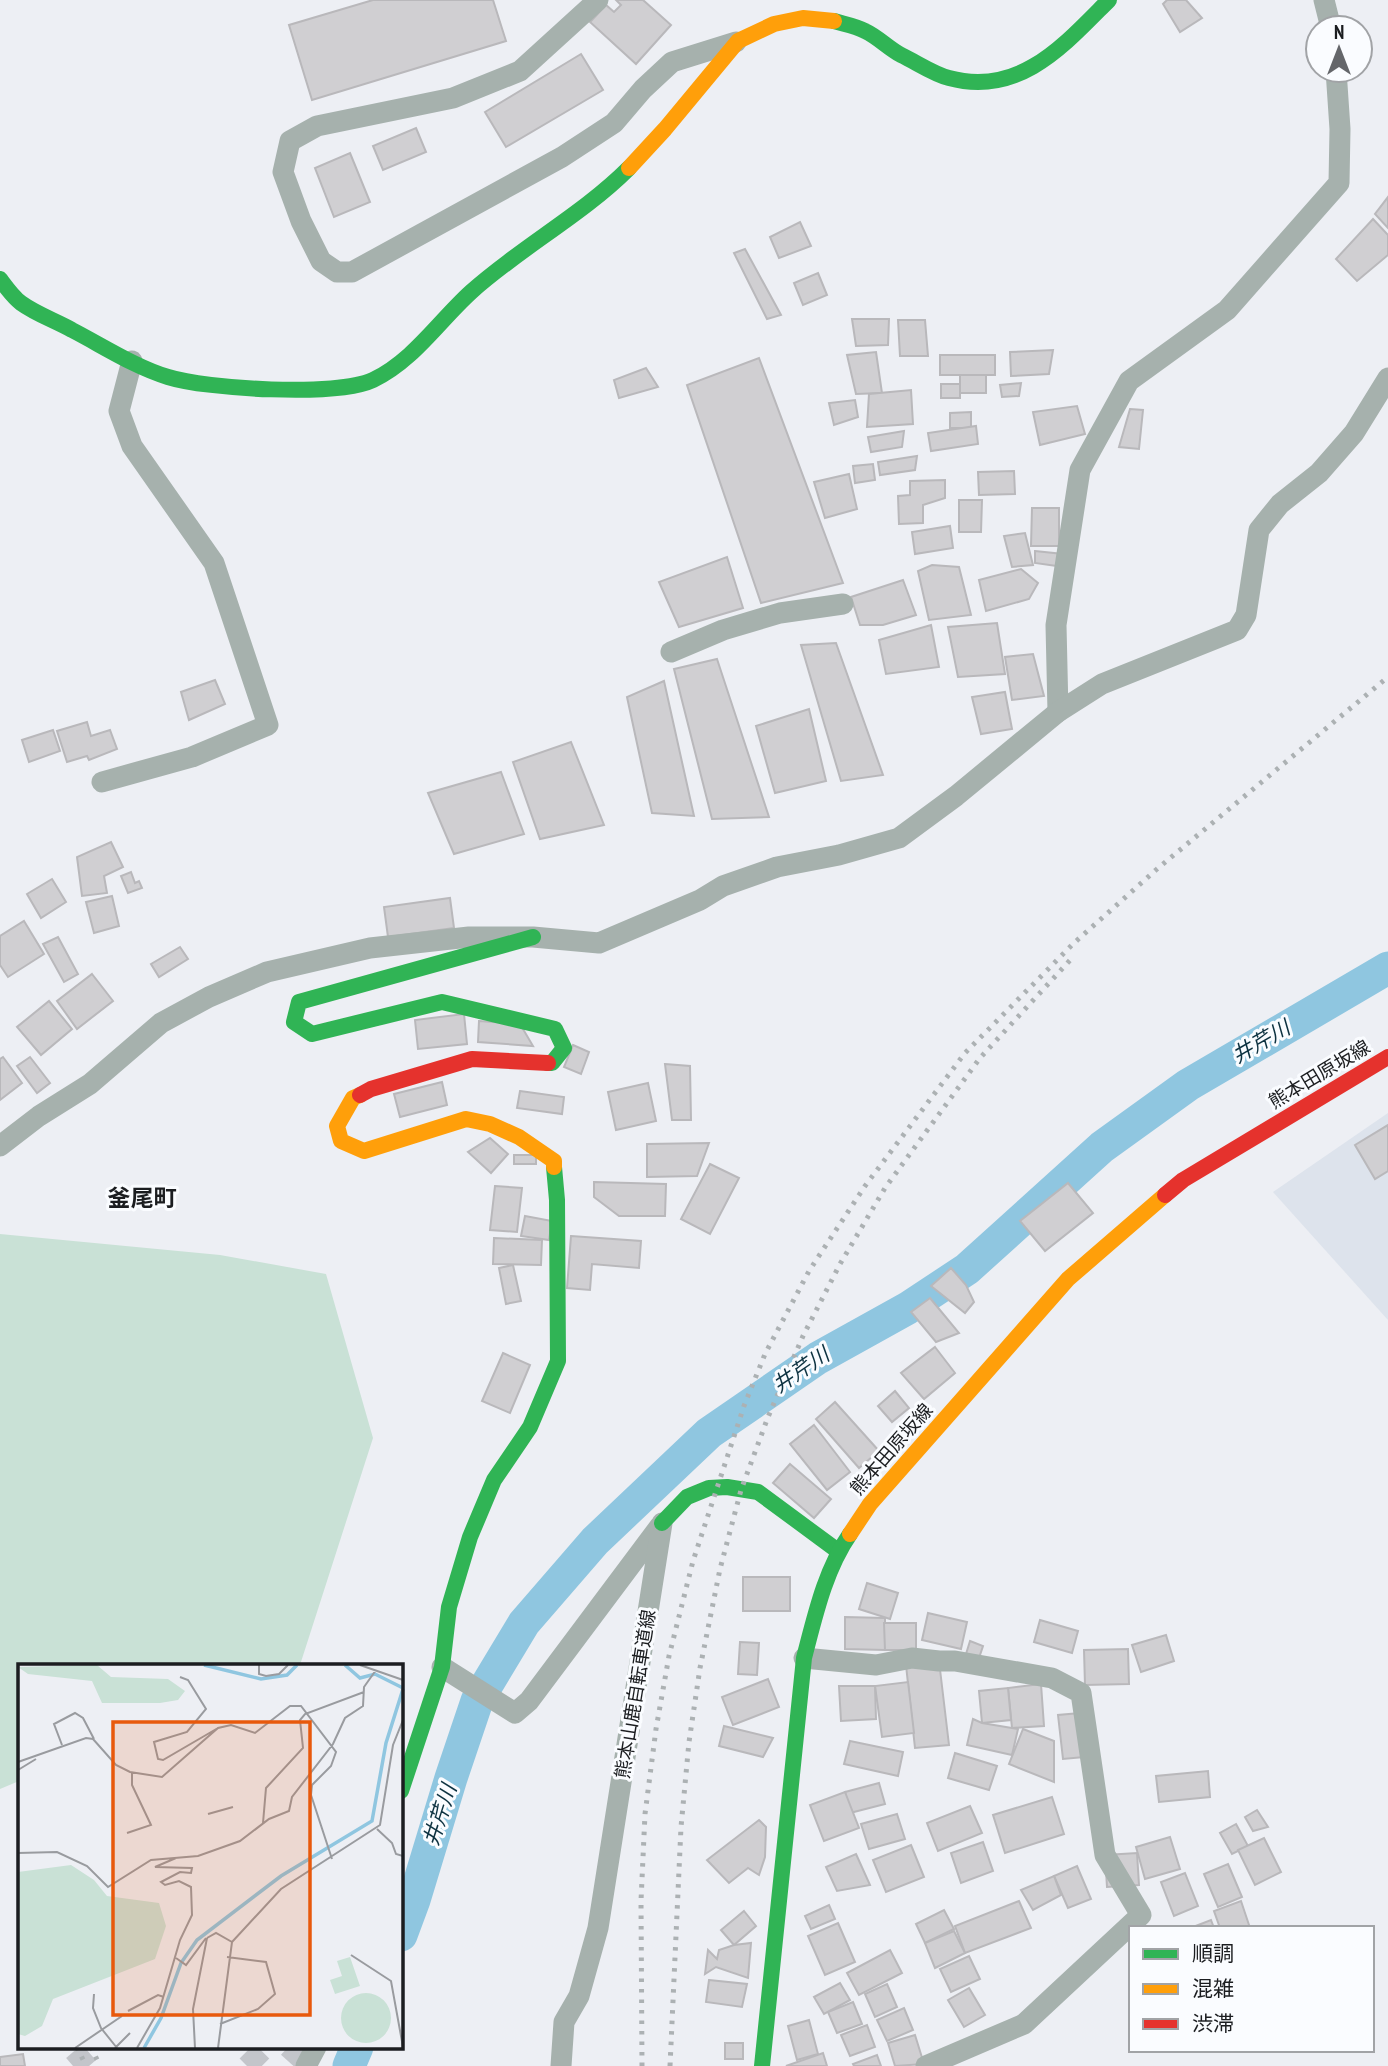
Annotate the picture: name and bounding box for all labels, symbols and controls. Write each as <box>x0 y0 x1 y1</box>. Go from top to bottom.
north arrow <box>1304 14 1374 84</box>
text: N <box>1334 20 1344 44</box>
water label: 井芹川 <box>1227 1013 1297 1069</box>
street label: 熊本田原坂線 <box>1264 1034 1374 1114</box>
district label: 釜尾町 <box>108 1183 177 1212</box>
water label: 井芹川 <box>767 1340 836 1398</box>
street label: 熊本田原坂線 <box>845 1398 937 1500</box>
street label: 熊本山鹿自転車道線 <box>610 1608 660 1780</box>
inset map <box>18 1664 402 2048</box>
water label: 井芹川 <box>417 1779 463 1849</box>
legend <box>1129 1926 1374 2052</box>
text: 順調 <box>1192 1940 1234 1967</box>
text: 混雑 <box>1192 1975 1234 2002</box>
text: 渋滞 <box>1192 2010 1234 2037</box>

